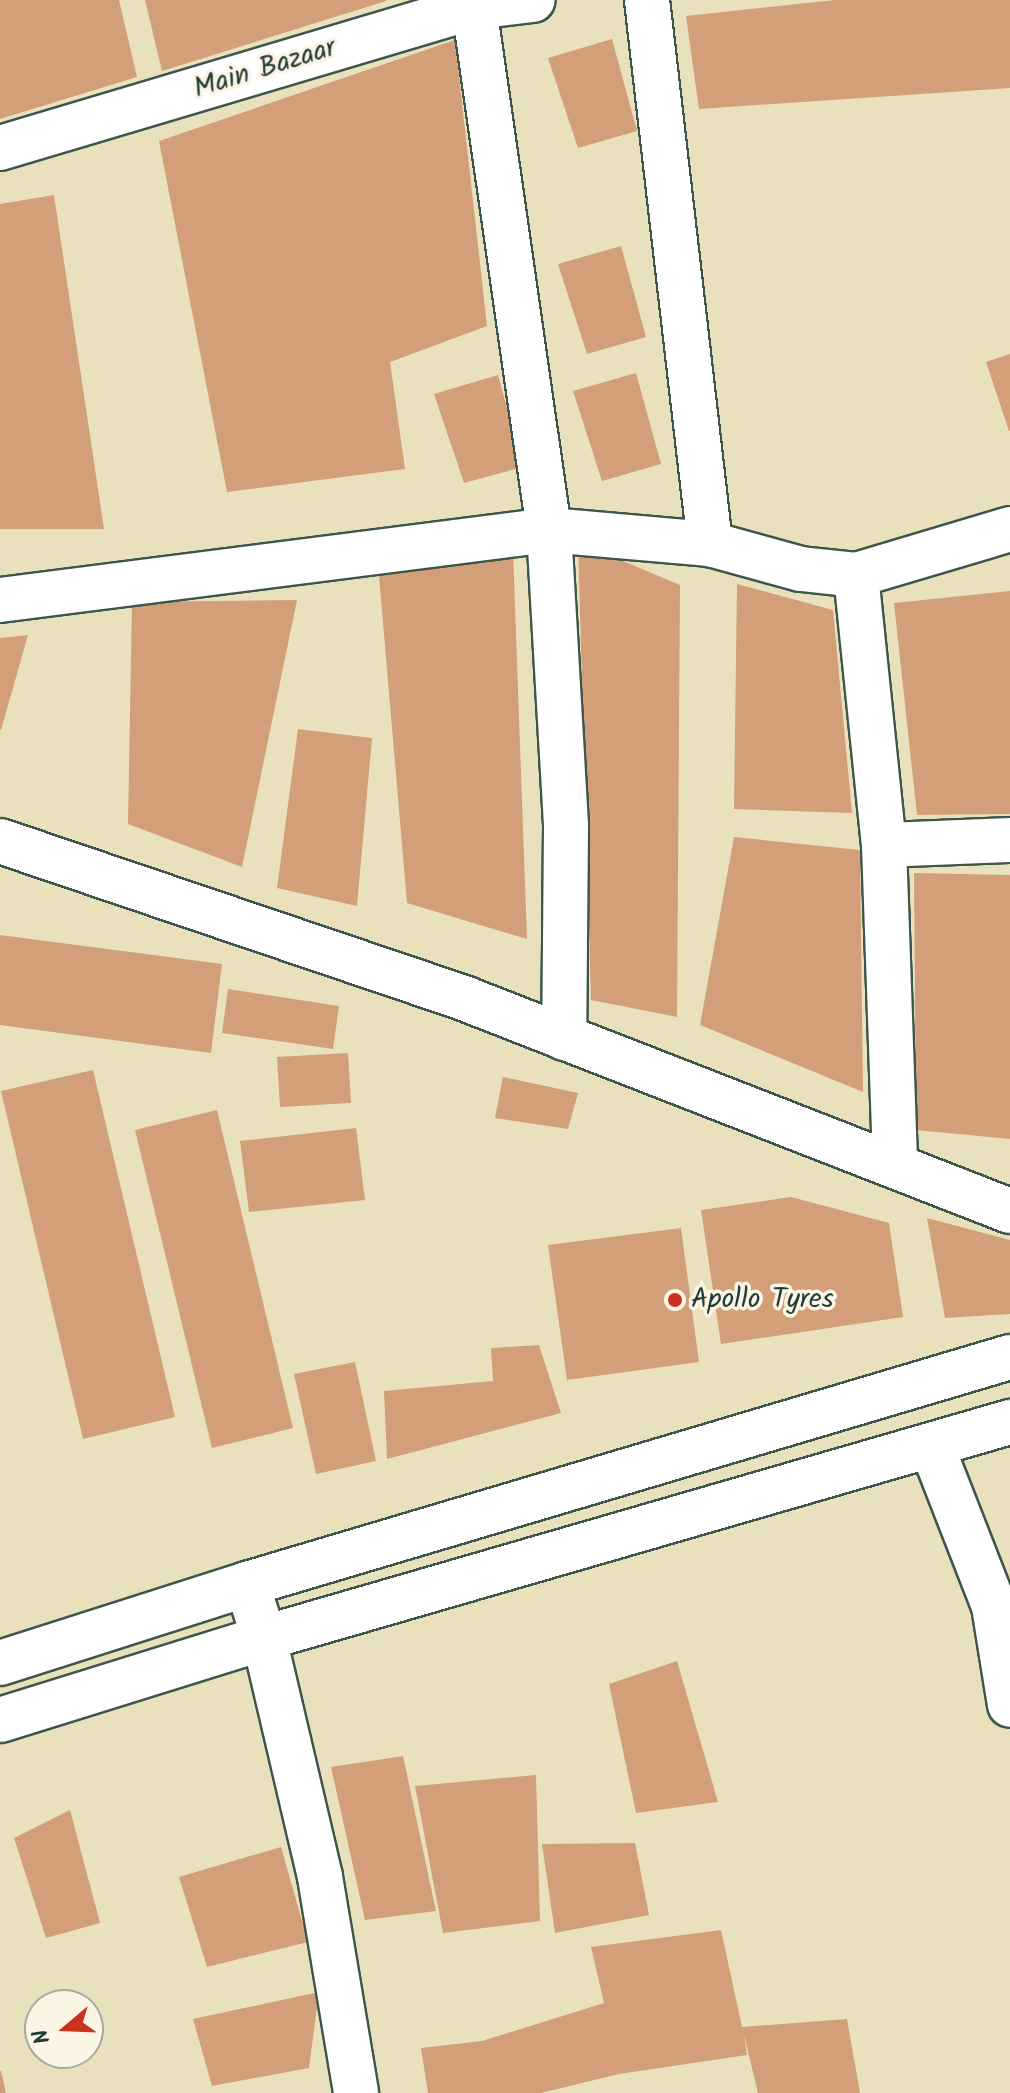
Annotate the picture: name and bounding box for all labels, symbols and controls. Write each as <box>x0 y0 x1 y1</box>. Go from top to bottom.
street label: Main Bazaar <box>190 31 340 107</box>
place label: Apollo Tyres <box>691 1283 834 1317</box>
marker: Apollo Tyres <box>666 1291 684 1309</box>
north arrow <box>24 1989 104 2069</box>
text: N <box>24 2024 62 2049</box>

